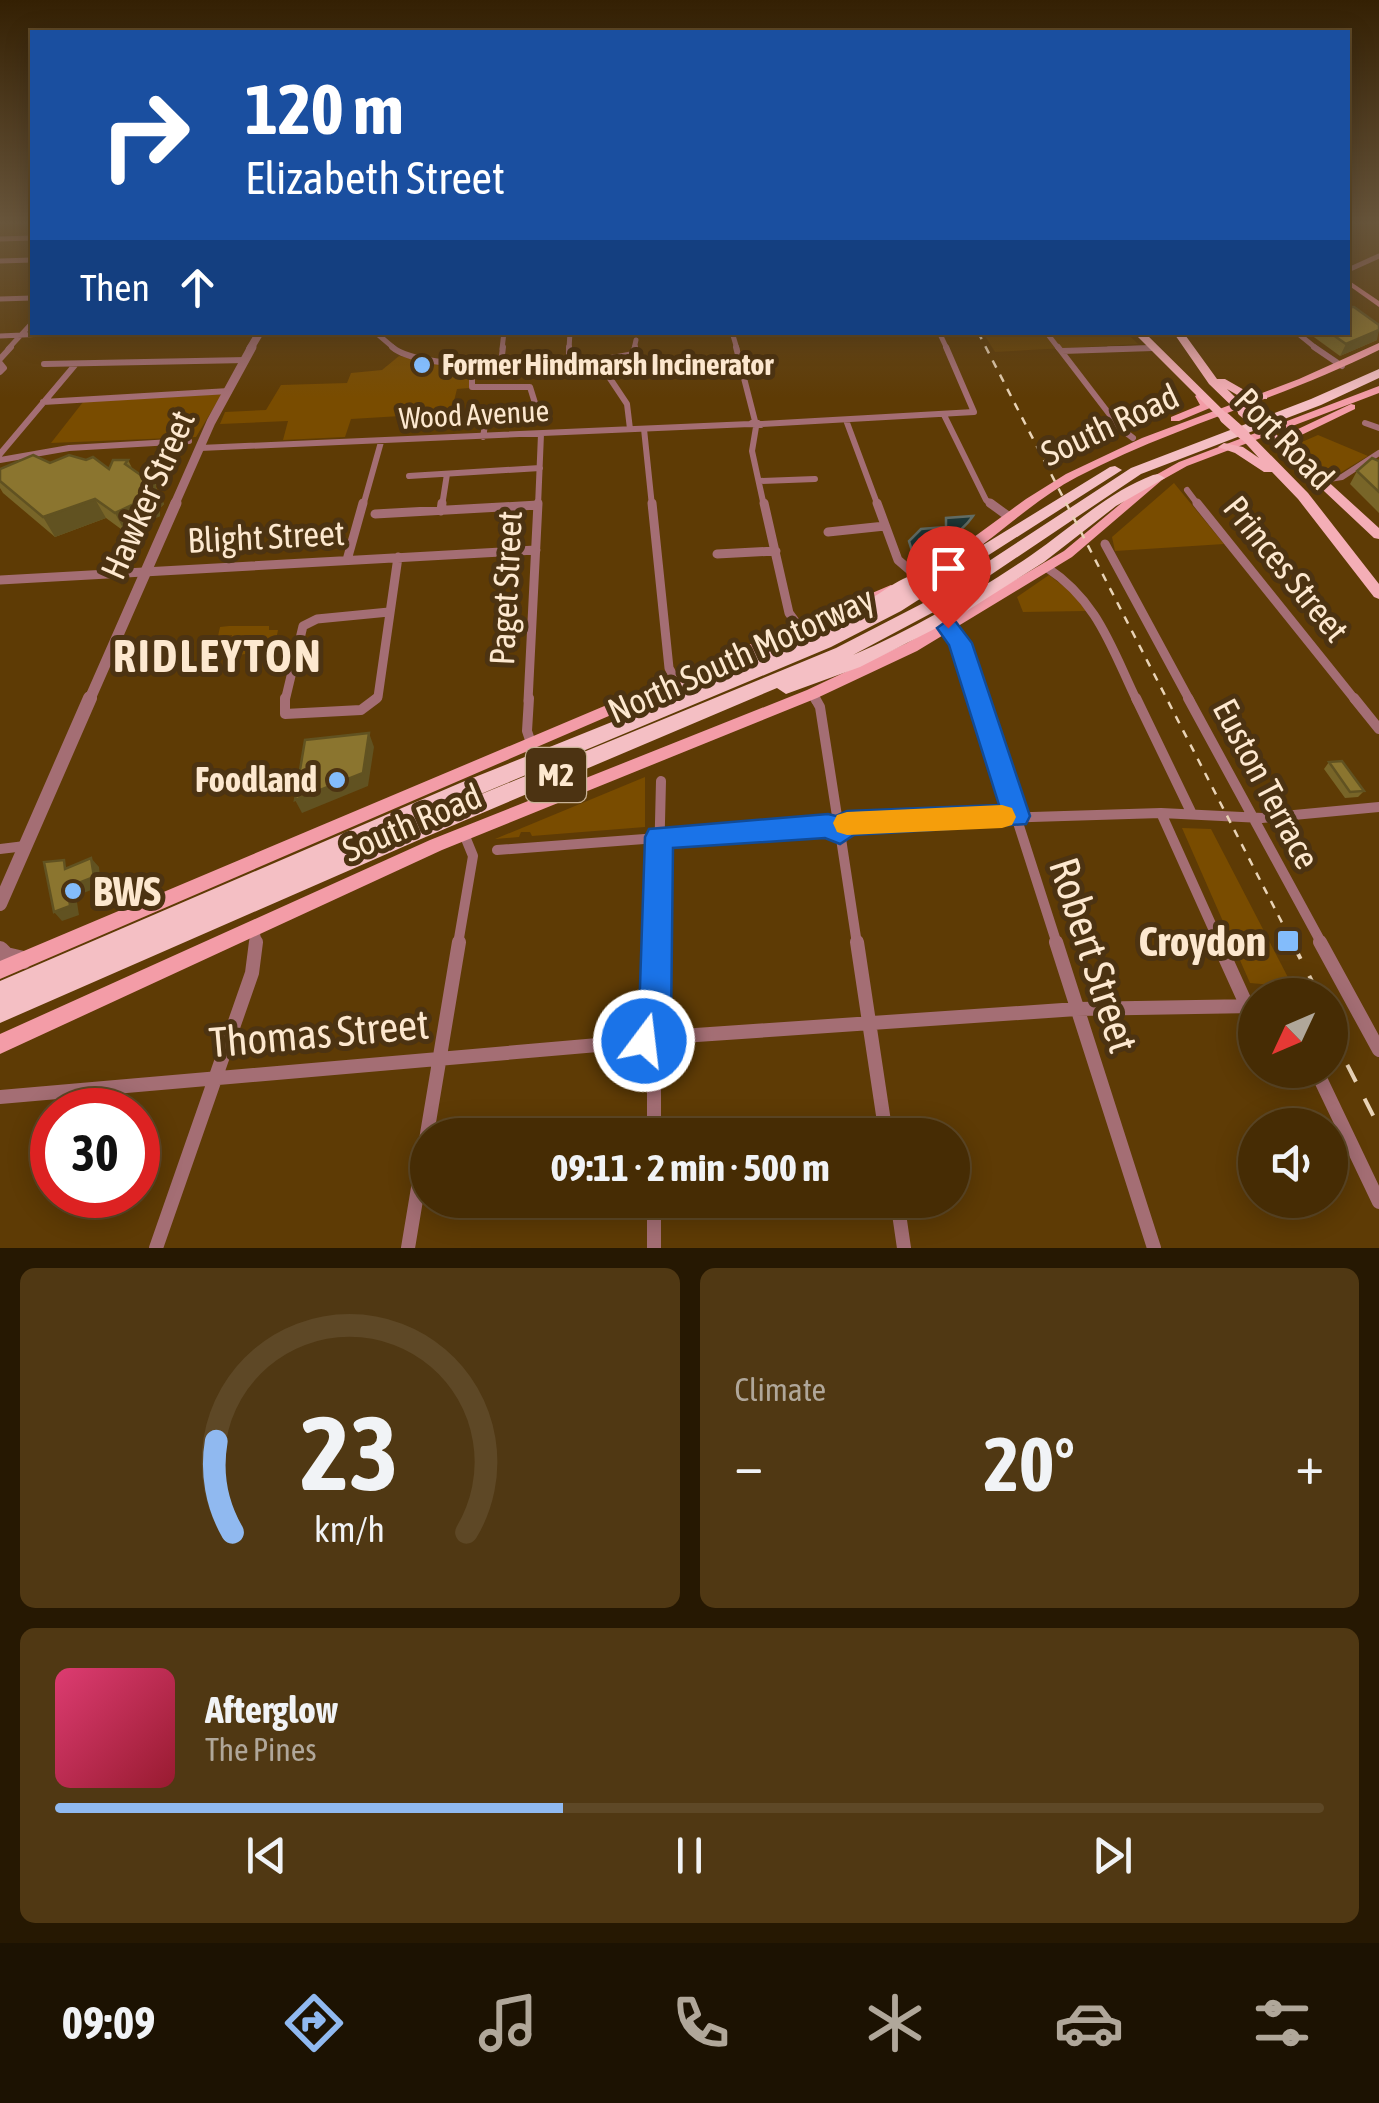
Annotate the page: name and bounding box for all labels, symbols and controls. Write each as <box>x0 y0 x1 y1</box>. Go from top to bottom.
text: 120 m <box>245 69 404 149</box>
icon: right <box>80 70 210 200</box>
text: Elizabeth Street <box>245 152 505 204</box>
icon: ahead <box>170 260 225 315</box>
text: Then <box>80 266 150 309</box>
place label: Former Hindmarsh Incinerator <box>442 347 774 381</box>
marker: Former Hindmarsh Incinerator <box>411 354 433 376</box>
street label: South Road <box>1035 375 1185 473</box>
street label: Port Road <box>1227 379 1342 497</box>
street label: Wood Avenue <box>398 393 550 435</box>
street label: Hawker Street <box>92 404 202 585</box>
street label: Princes Street <box>1216 488 1357 649</box>
street label: Paget Street <box>481 510 529 666</box>
street label: Blight Street <box>186 512 346 560</box>
pin <box>906 526 991 629</box>
icon: arrive <box>921 541 976 596</box>
street label: North South Motorway <box>602 578 880 731</box>
district label: RIDLEYTON <box>113 630 323 682</box>
street label: Euston Terrace <box>1205 692 1328 875</box>
road number: M2 <box>526 748 586 802</box>
place label: Foodland <box>195 759 317 799</box>
marker: Foodland <box>326 769 348 791</box>
street label: South Road <box>336 775 487 869</box>
street label: Robert Street <box>1040 852 1148 1058</box>
place label: BWS <box>93 867 161 915</box>
marker: BWS <box>62 880 84 902</box>
place label: Croydon <box>1138 917 1266 965</box>
marker: Croydon <box>1275 928 1301 954</box>
north arrow <box>1238 978 1348 1088</box>
map controls <box>1238 978 1348 1218</box>
position arrow <box>592 989 696 1093</box>
street label: Thomas Street <box>207 999 431 1067</box>
speed limit sign: 30 <box>30 1088 160 1218</box>
button: sound <box>1238 1108 1348 1218</box>
text: 09:11 · 2 min · 500 m <box>550 1146 830 1189</box>
text: Climate <box>735 1371 826 1408</box>
text: 23 <box>301 1393 399 1512</box>
text: 20° <box>984 1421 1075 1507</box>
text: − <box>735 1433 763 1496</box>
text: + <box>1295 1433 1324 1496</box>
text: km/h <box>314 1509 385 1550</box>
text: Afterglow <box>205 1688 338 1731</box>
text: The Pines <box>205 1731 317 1768</box>
icon: previous <box>239 1828 294 1883</box>
icon: pause <box>662 1828 717 1883</box>
icon: next <box>1085 1828 1140 1883</box>
icon: directions <box>279 1988 349 2058</box>
icon: music <box>473 1988 543 2058</box>
icon: phone <box>666 1988 736 2058</box>
icon: climate <box>860 1988 930 2058</box>
icon: car <box>1054 1988 1124 2058</box>
icon: filters <box>1247 1988 1317 2058</box>
text: 09:09 <box>62 1997 155 2049</box>

